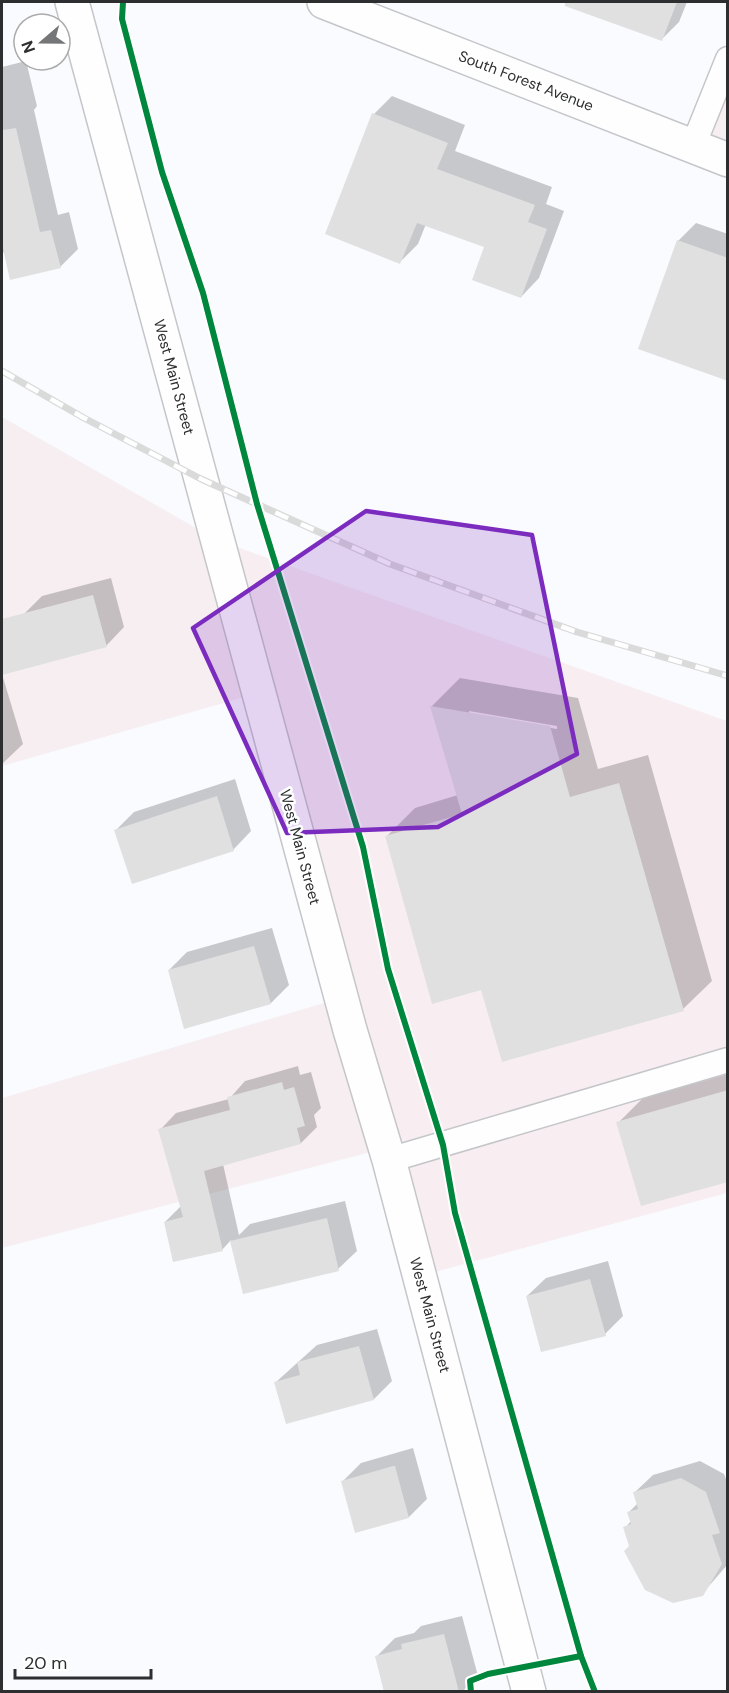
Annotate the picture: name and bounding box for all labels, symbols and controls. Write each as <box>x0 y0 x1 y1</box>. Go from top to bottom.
north arrow <box>12 12 72 72</box>
text: N <box>17 38 40 56</box>
street label: South Forest Avenue <box>456 46 596 116</box>
street label: West Main Street <box>149 317 199 437</box>
street label: West Main Street <box>275 787 325 907</box>
street label: West Main Street <box>405 1255 455 1375</box>
scale bar <box>15 1642 152 1680</box>
text: 20 m <box>24 1651 67 1675</box>

